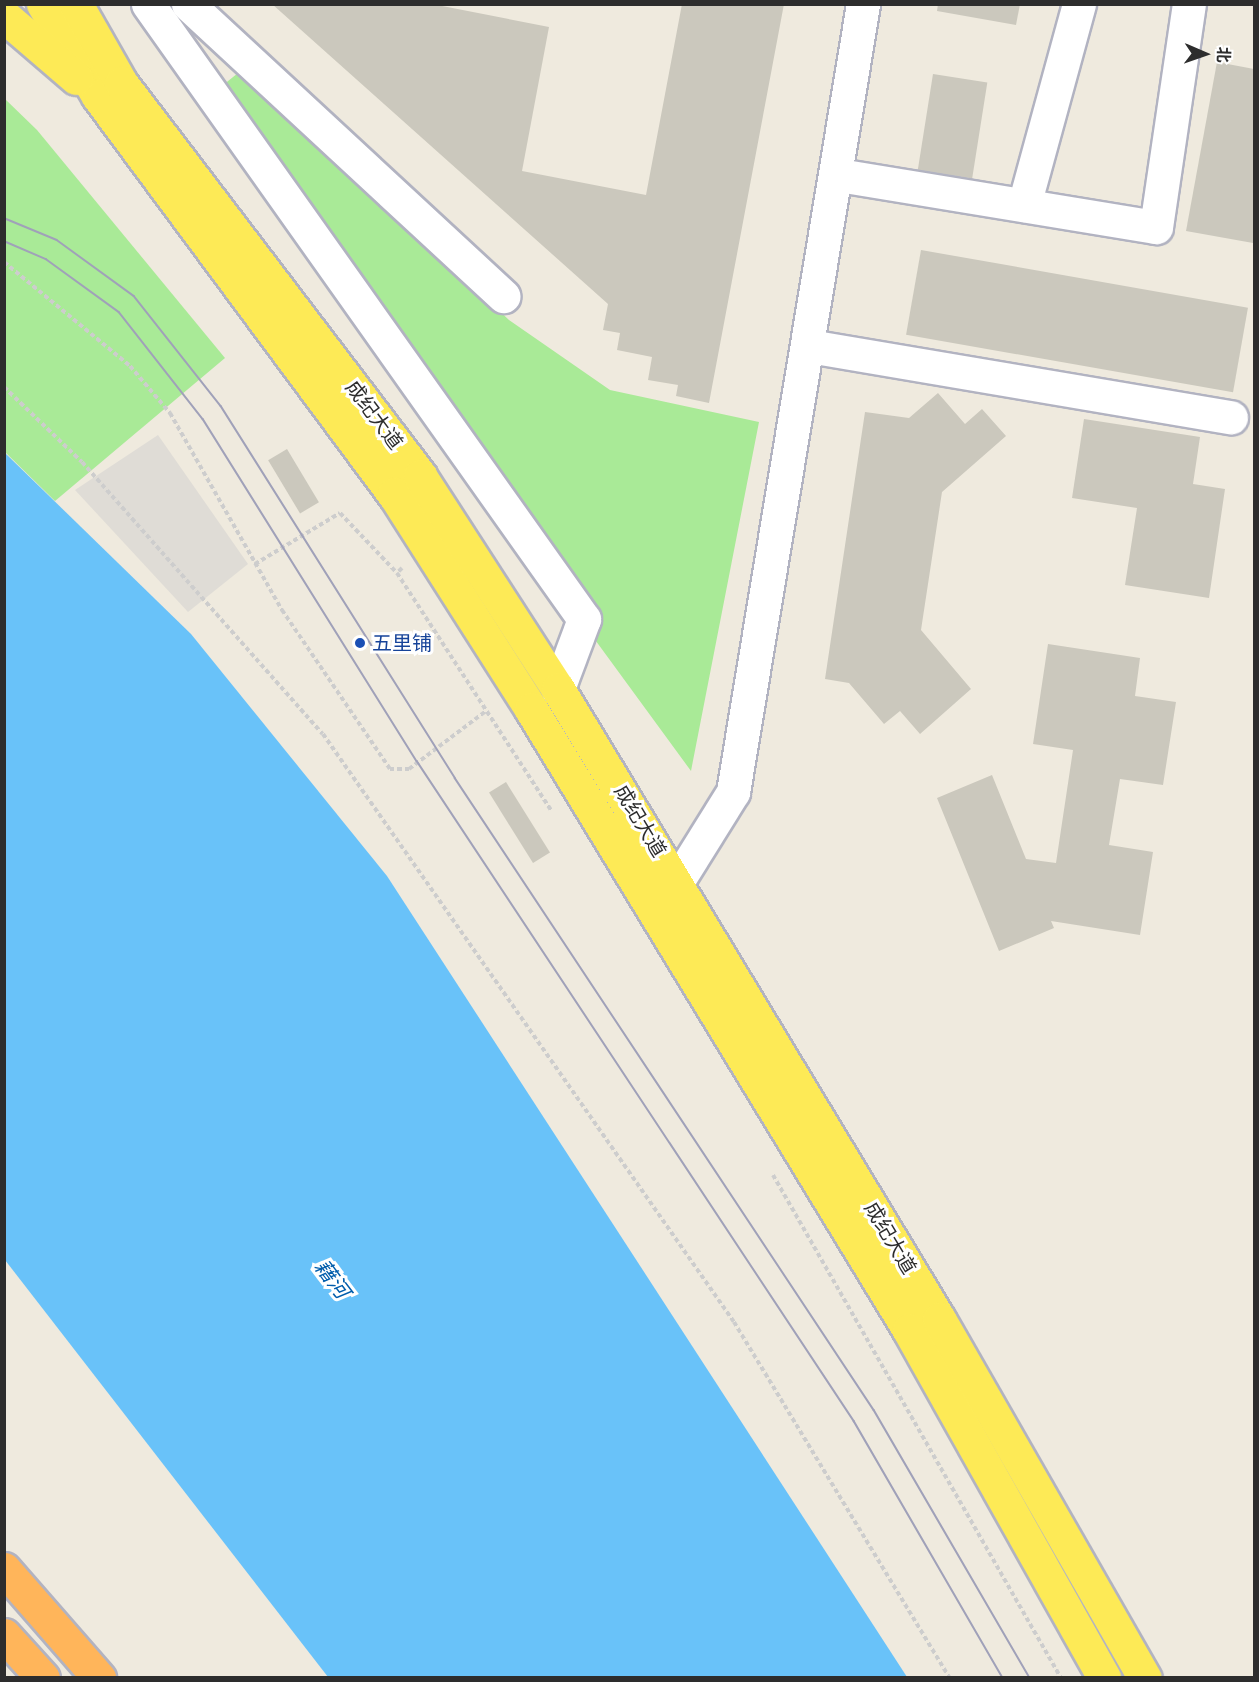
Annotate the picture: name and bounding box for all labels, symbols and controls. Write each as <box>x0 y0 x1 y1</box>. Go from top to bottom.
north arrow <box>1175 24 1235 84</box>
text: 北 <box>1212 46 1235 63</box>
street label: 成纪大道 <box>340 376 408 454</box>
place label: 五里铺 <box>372 631 432 655</box>
marker: 五里铺 <box>353 636 367 650</box>
street label: 成纪大道 <box>609 781 671 861</box>
street label: 成纪大道 <box>859 1198 921 1278</box>
water label: 藉河 <box>309 1255 355 1303</box>

